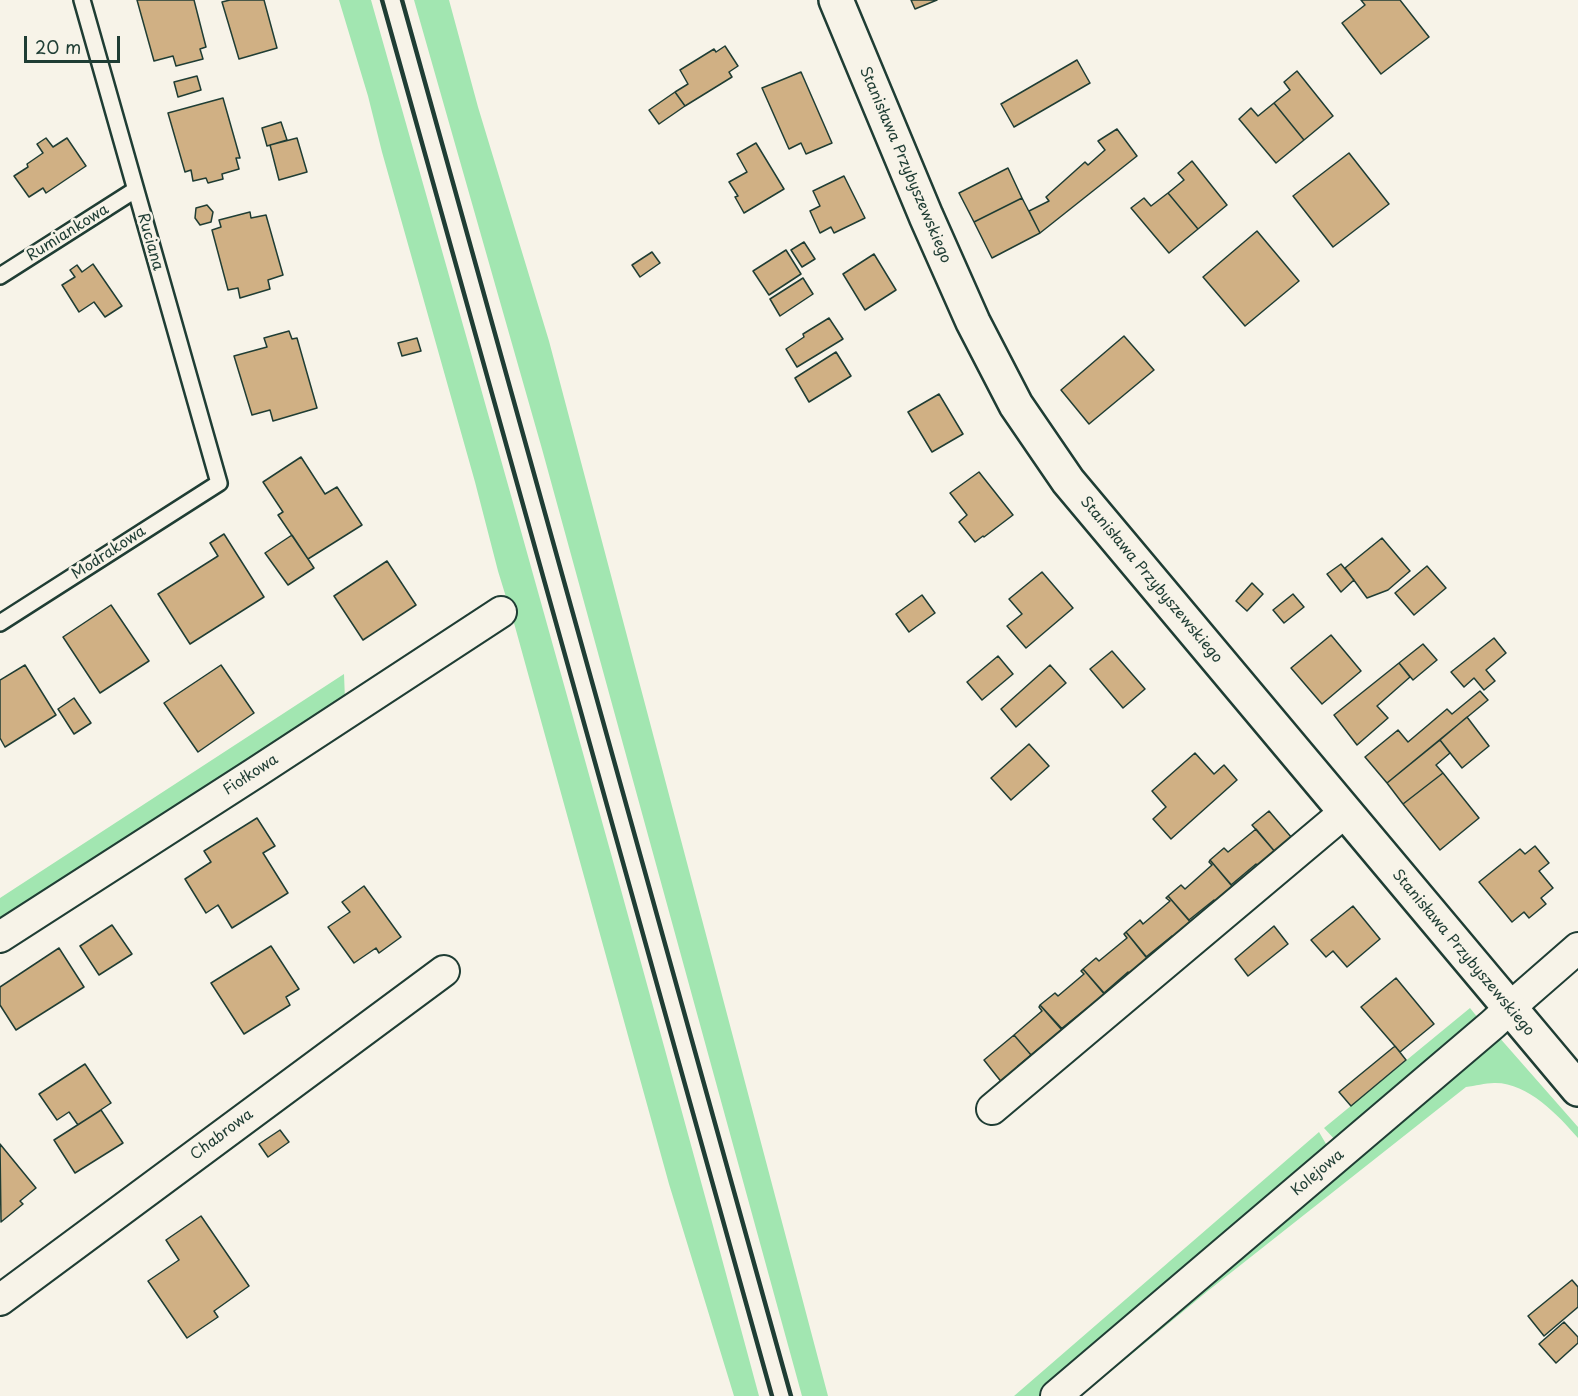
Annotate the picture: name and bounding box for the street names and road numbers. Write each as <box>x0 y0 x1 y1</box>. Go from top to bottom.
street label: Stanisława Przybyszewskiego <box>855 64 955 266</box>
street label: Rumiankowa <box>24 201 112 265</box>
street label: Ruciana <box>133 211 167 273</box>
street label: Stanisława Przybyszewskiego <box>1076 493 1226 667</box>
street label: Modrakowa <box>69 522 149 584</box>
street label: Fiołkowa <box>220 751 282 799</box>
street label: Stanisława Przybyszewskiego <box>1388 866 1538 1040</box>
street label: Chabrowa <box>187 1106 257 1164</box>
street label: Kolejowa <box>1288 1146 1348 1200</box>

